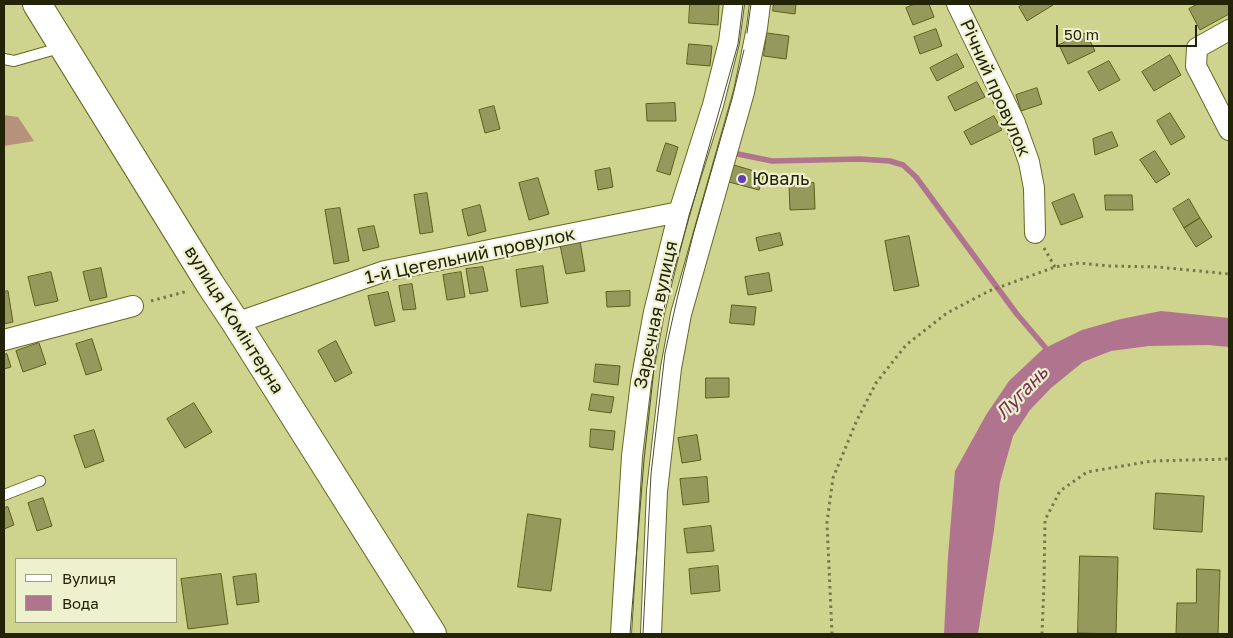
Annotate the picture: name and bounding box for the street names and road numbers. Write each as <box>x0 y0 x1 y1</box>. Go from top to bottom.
street label: Річний провулок <box>955 16 1035 160</box>
street label: 1-й Цегельний провулок <box>363 223 577 289</box>
street label: Зарєчная вулиця <box>630 239 682 391</box>
street label: вулиця Комінтерна <box>180 242 288 398</box>

